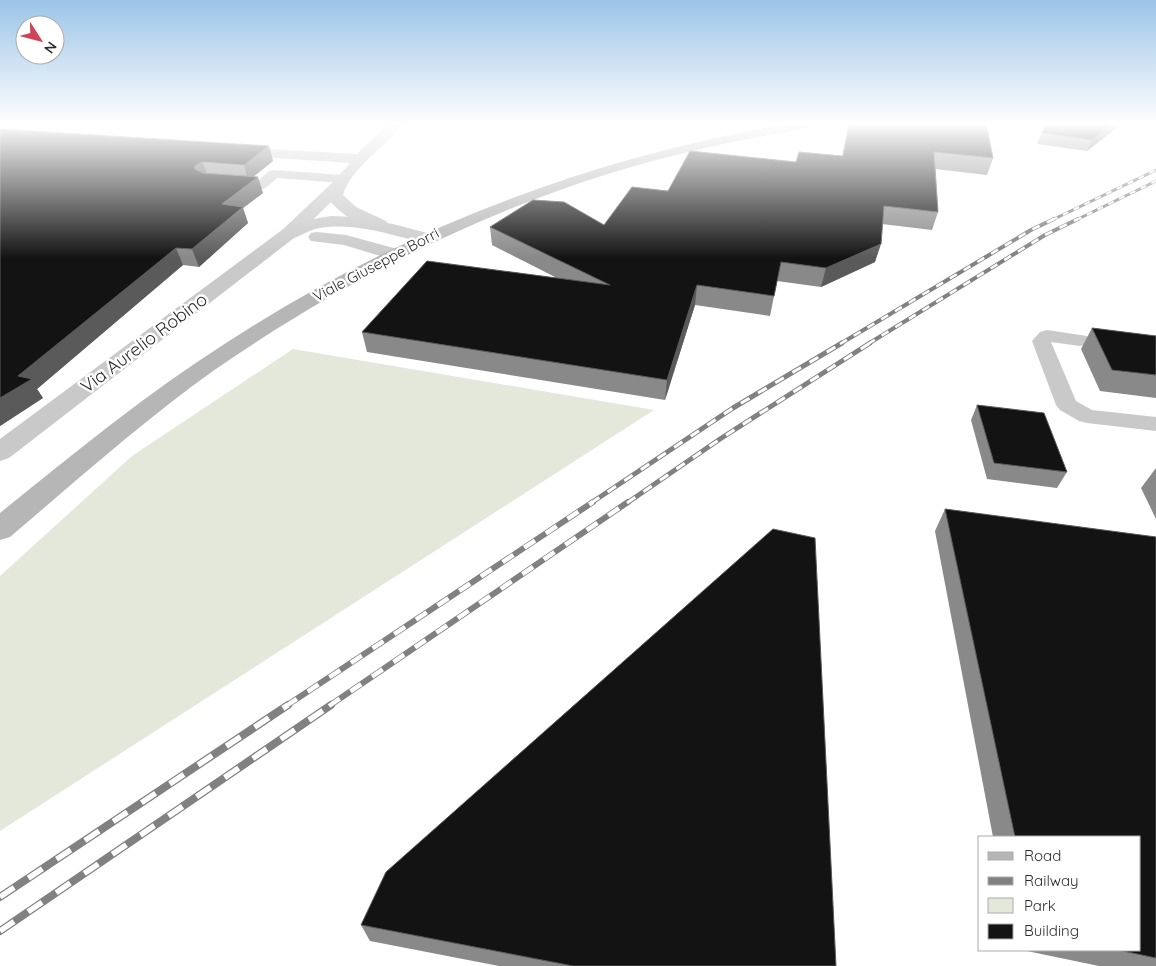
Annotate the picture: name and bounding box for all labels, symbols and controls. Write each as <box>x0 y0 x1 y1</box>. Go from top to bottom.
north arrow <box>15 15 65 65</box>
text: N <box>40 38 61 57</box>
street label: Viale Giuseppe Borri <box>309 223 442 306</box>
street label: Via Aurelio Robino <box>76 287 212 398</box>
legend <box>978 836 1141 951</box>
text: Road <box>1024 846 1061 865</box>
text: Railway <box>1024 871 1079 890</box>
text: Park <box>1024 896 1056 915</box>
text: Building <box>1024 921 1079 940</box>

